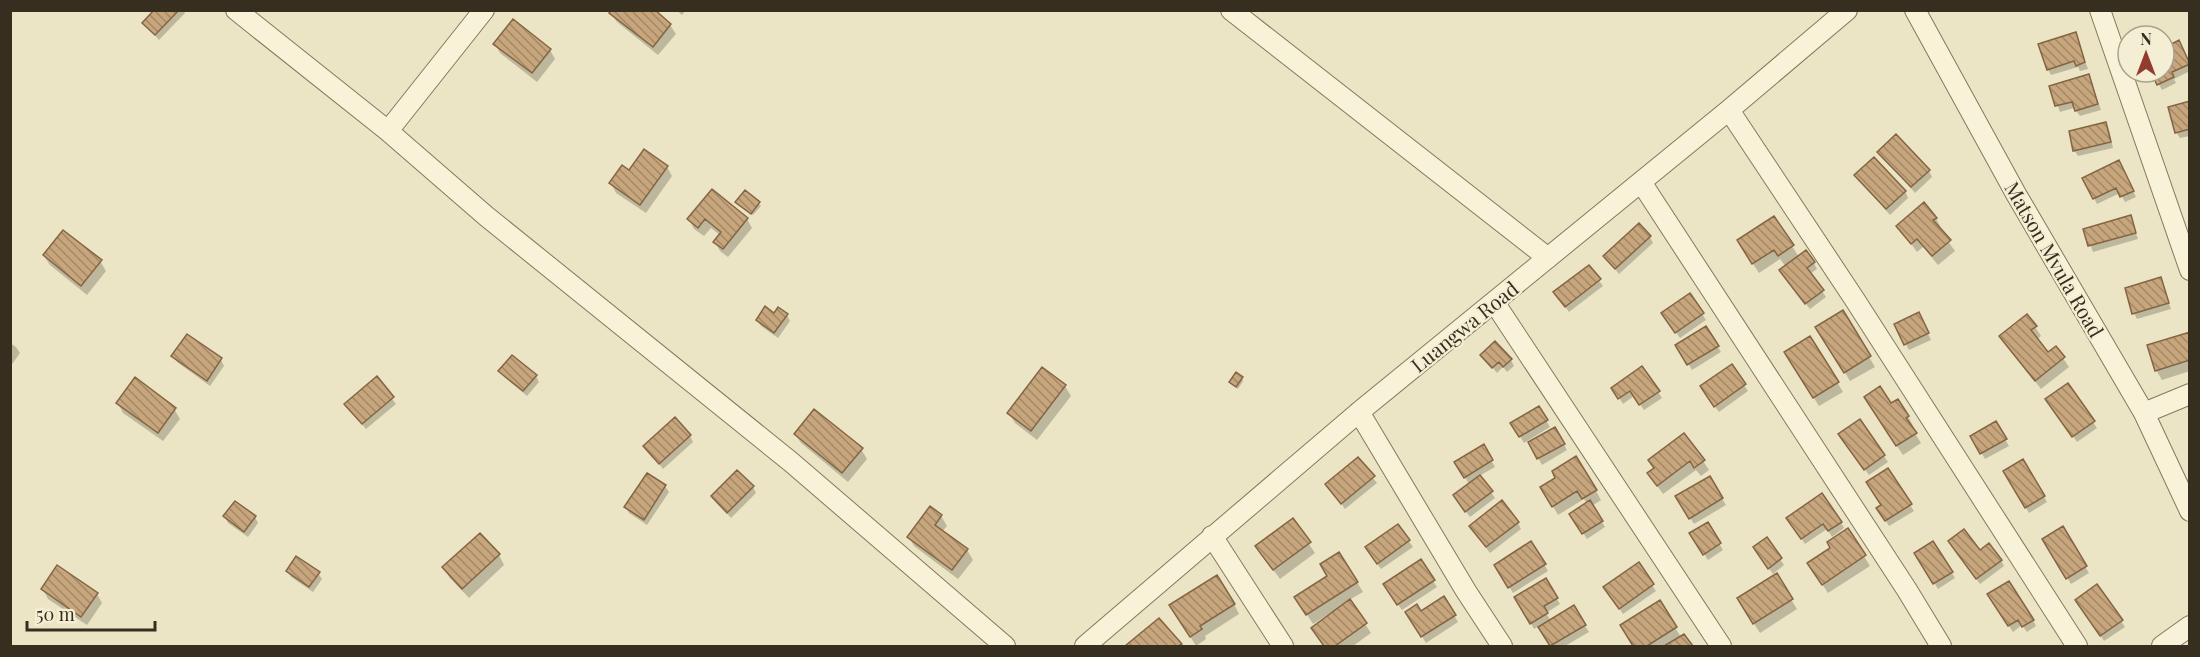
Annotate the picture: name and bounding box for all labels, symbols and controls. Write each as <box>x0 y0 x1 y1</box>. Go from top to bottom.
north arrow <box>2116 24 2176 84</box>
text: N <box>2140 28 2152 49</box>
street label: Matson Mvula Road <box>1999 176 2111 342</box>
street label: Luangwa Road <box>1405 274 1524 378</box>
scale bar <box>27 594 154 632</box>
text: 50 m <box>36 602 75 626</box>

